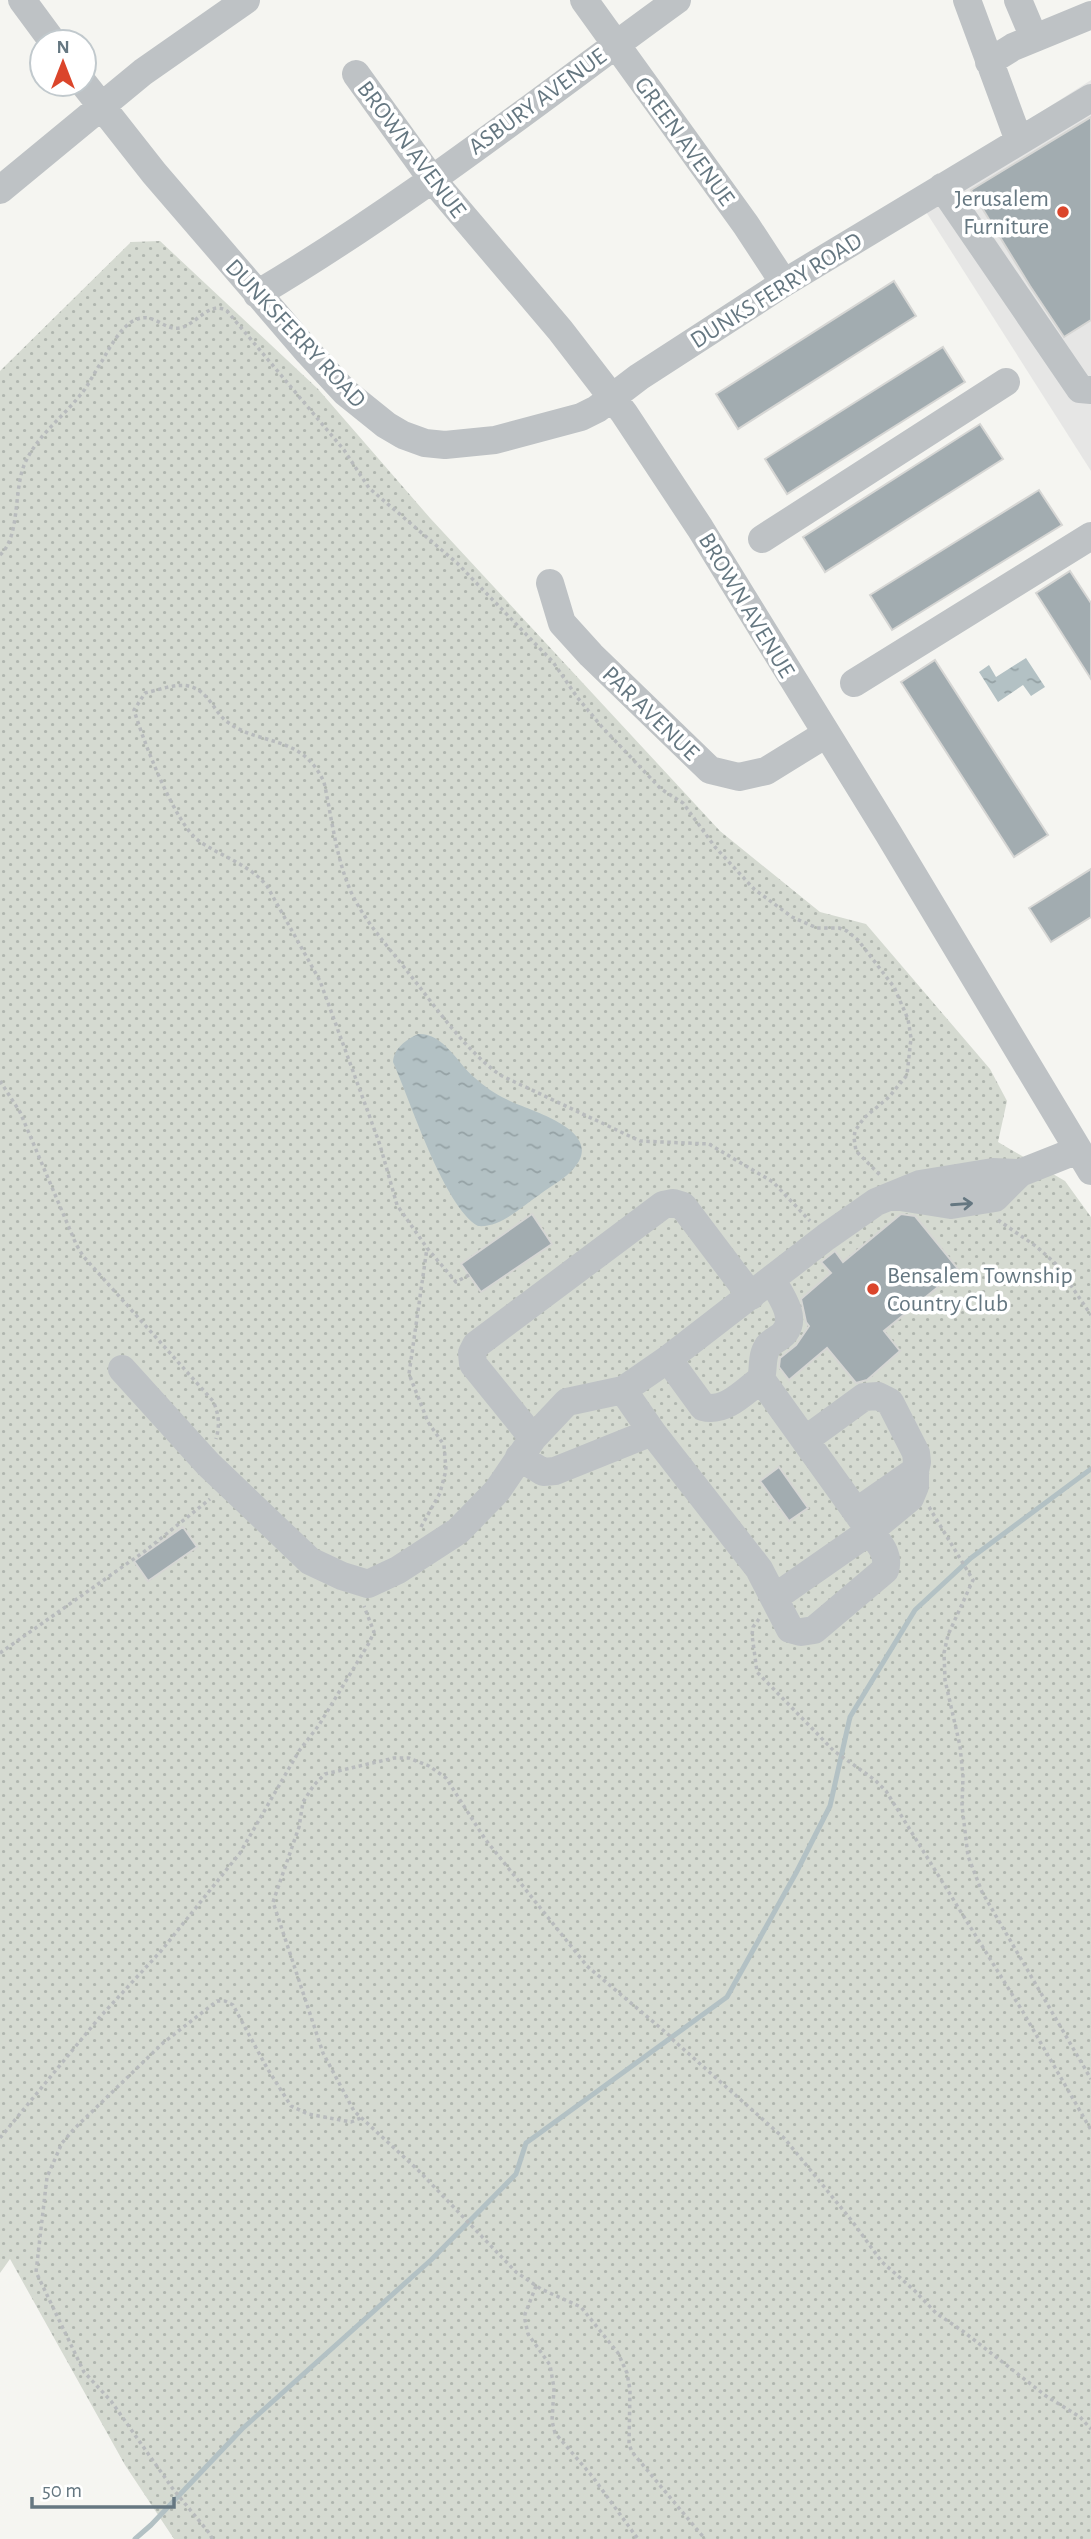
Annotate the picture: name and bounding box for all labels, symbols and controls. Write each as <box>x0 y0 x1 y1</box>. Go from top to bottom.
north arrow <box>28 28 98 98</box>
text: N <box>56 38 70 57</box>
street label: ASBURY AVENUE <box>464 44 611 160</box>
street label: GREEN AVENUE <box>630 73 739 211</box>
street label: BROWN AVENUE <box>352 77 470 223</box>
place label: Jerusalem Furniture <box>955 187 1049 239</box>
marker: Jerusalem Furniture <box>1055 204 1071 220</box>
street label: DUNKS FERRY ROAD <box>687 228 867 353</box>
street label: DUNKSFERRY ROAD <box>221 255 370 413</box>
street label: BROWN AVENUE <box>694 529 799 682</box>
street label: PAR AVENUE <box>597 662 703 766</box>
one-way arrow <box>950 1197 973 1210</box>
place label: Bensalem Township Country Club <box>887 1264 1073 1316</box>
marker: Bensalem Township Country Club <box>865 1281 881 1297</box>
scale bar <box>32 2466 173 2510</box>
text: 50 m <box>42 2480 82 2501</box>

